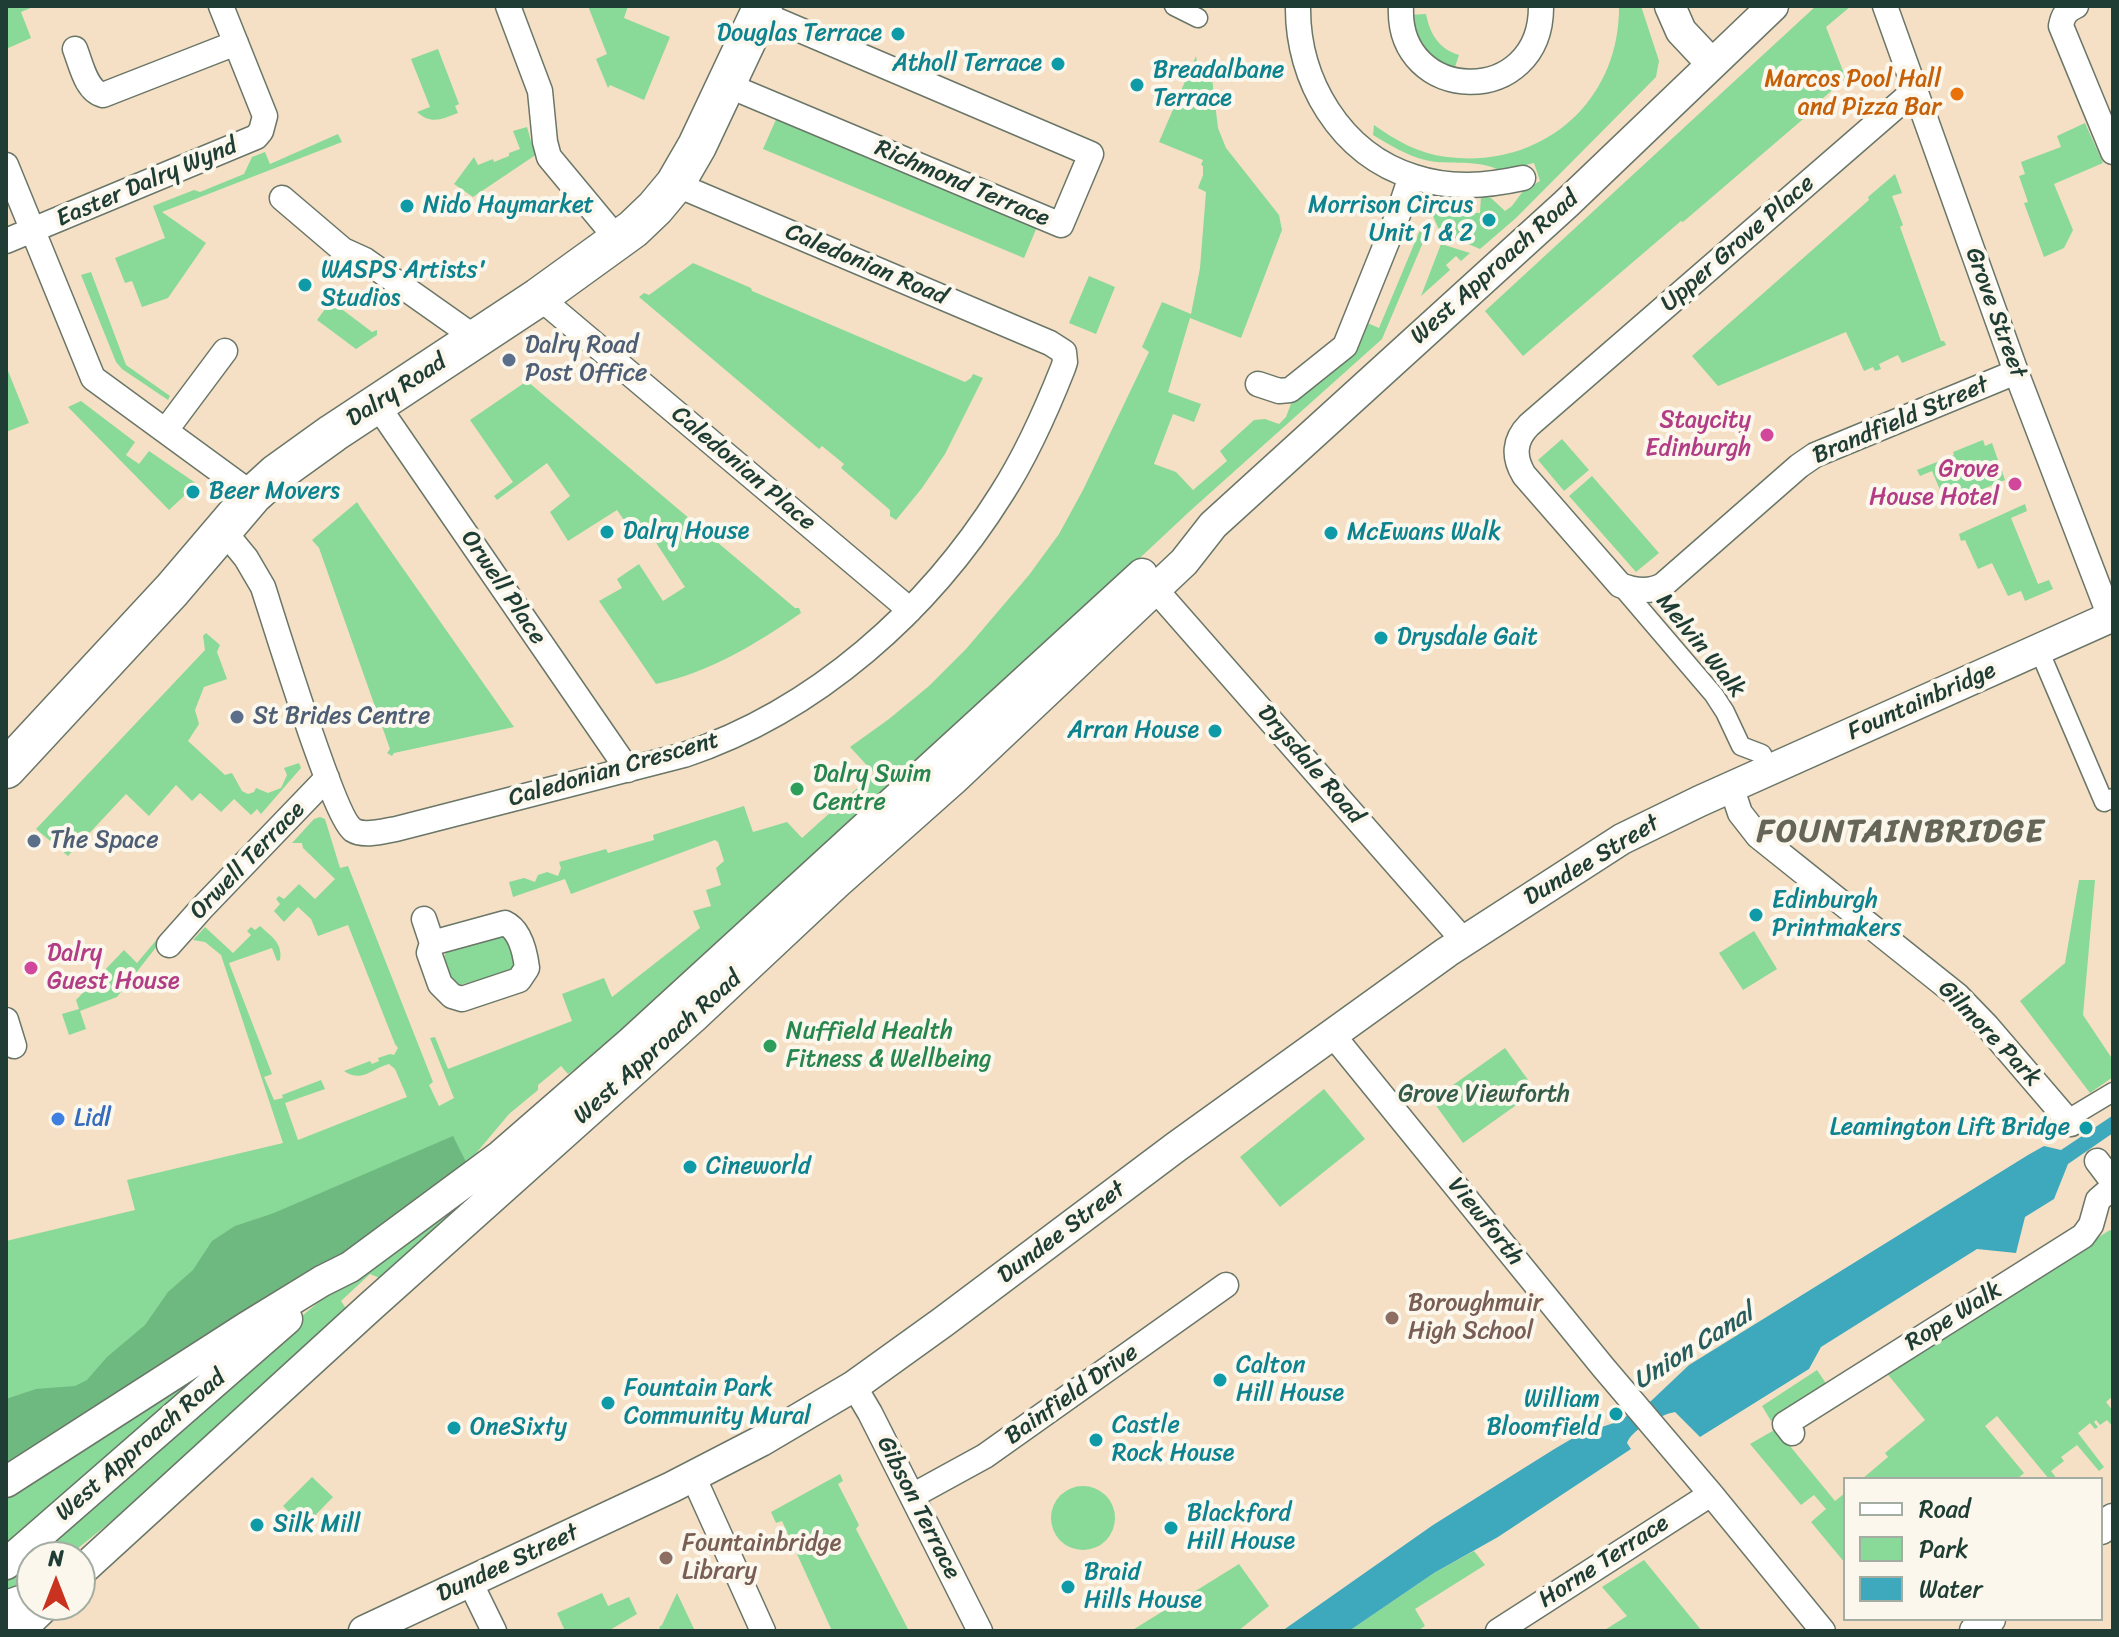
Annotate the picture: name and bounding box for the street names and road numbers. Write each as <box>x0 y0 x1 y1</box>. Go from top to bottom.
street label: Easter Dalry Wynd <box>52 132 242 234</box>
street label: Richmond Terrace <box>870 134 1054 234</box>
street label: Upper Grove Place <box>1655 169 1821 319</box>
street label: West Approach Road <box>1405 185 1585 351</box>
street label: Caledonian Road <box>781 218 951 312</box>
street label: Grove Street <box>1958 244 2032 382</box>
street label: Dalry Road <box>342 348 452 434</box>
street label: Brandfield Street <box>1809 371 1993 471</box>
street label: Caledonian Place <box>665 400 821 538</box>
street label: Orwell Place <box>454 525 552 651</box>
street label: Melvin Walk <box>1649 588 1751 704</box>
street label: Fountainbridge <box>1843 656 2001 748</box>
street label: Drysdale Road <box>1251 700 1369 830</box>
street label: Caledonian Crescent <box>505 726 723 814</box>
street label: Orwell Terrace <box>184 796 312 926</box>
street label: Dundee Street <box>1519 809 1665 913</box>
street label: West Approach Road <box>568 965 748 1131</box>
street label: Gilmore Park <box>1931 975 2047 1093</box>
street label: Viewforth <box>1441 1172 1529 1272</box>
street label: Dundee Street <box>992 1176 1132 1290</box>
street label: Rope Walk <box>1901 1276 2007 1358</box>
street label: Bainfield Drive <box>1000 1338 1144 1452</box>
street label: West Approach Road <box>50 1364 232 1528</box>
street label: Gibson Terrace <box>870 1432 966 1584</box>
street label: Horne Terrace <box>1534 1509 1674 1615</box>
street label: Dundee Street <box>433 1519 583 1609</box>

